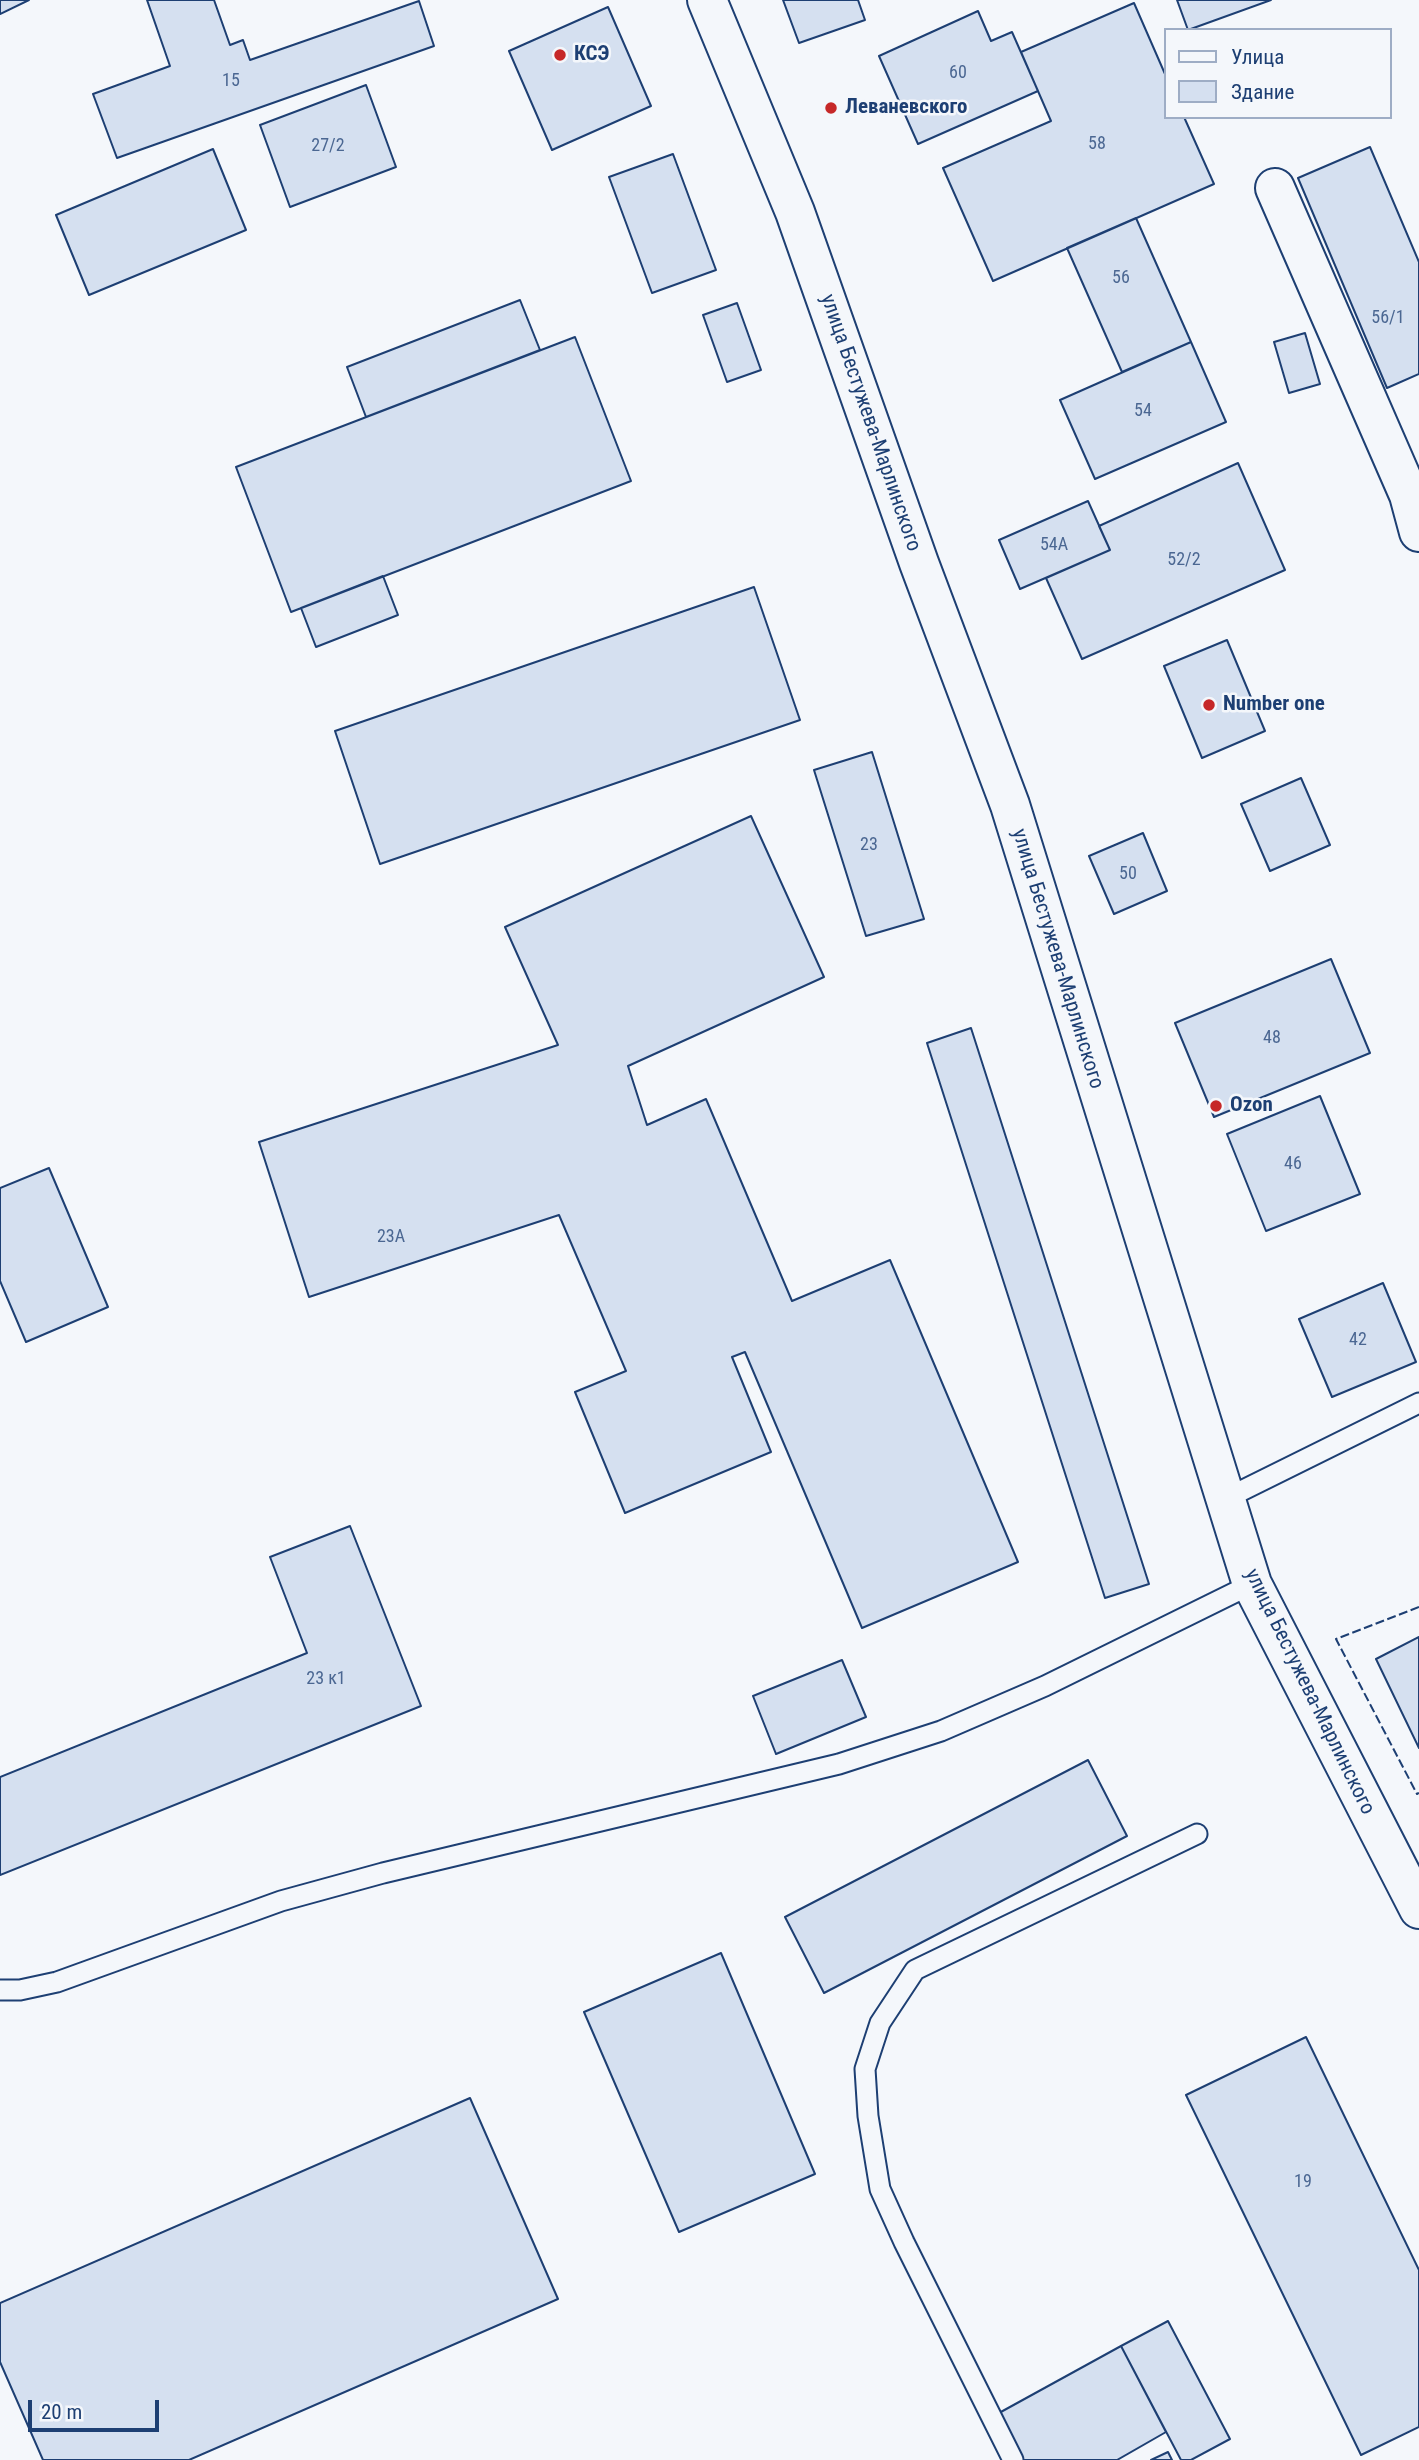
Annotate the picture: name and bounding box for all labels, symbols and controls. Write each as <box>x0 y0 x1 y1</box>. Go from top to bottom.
legend <box>1164 28 1391 119</box>
place label: КСЭ <box>574 42 609 68</box>
text: Улица <box>1231 45 1284 69</box>
marker: КСЭ <box>552 47 568 63</box>
house number: 60 <box>949 62 967 84</box>
house number: 15 <box>222 70 240 92</box>
text: Здание <box>1231 80 1294 104</box>
place label: Леваневского <box>845 95 967 121</box>
marker: Леваневского <box>823 100 839 116</box>
house number: 58 <box>1088 133 1106 155</box>
house number: 27/2 <box>311 135 345 157</box>
house number: 56 <box>1112 267 1130 289</box>
street label: улица Бестужева-Марлинского <box>814 291 926 555</box>
house number: 56/1 <box>1371 307 1405 329</box>
house number: 54 <box>1134 400 1152 422</box>
house number: 54А <box>1040 534 1068 556</box>
house number: 52/2 <box>1167 549 1201 571</box>
place label: Number one <box>1223 692 1325 718</box>
marker: Number one <box>1201 697 1217 713</box>
street label: улица Бестужева-Марлинского <box>1005 826 1109 1092</box>
house number: 23 <box>860 834 878 856</box>
house number: 50 <box>1119 863 1137 885</box>
house number: 48 <box>1263 1027 1281 1049</box>
place label: Ozon <box>1230 1093 1273 1119</box>
marker: Ozon <box>1208 1098 1224 1114</box>
house number: 46 <box>1284 1153 1302 1175</box>
house number: 23А <box>377 1226 405 1248</box>
house number: 42 <box>1349 1329 1367 1351</box>
street label: улица Бестужева-Марлинского <box>1238 1565 1380 1819</box>
house number: 23 к1 <box>306 1668 346 1690</box>
house number: 19 <box>1294 2171 1312 2193</box>
scale bar <box>32 2386 163 2430</box>
text: 20 m <box>41 2400 82 2424</box>

